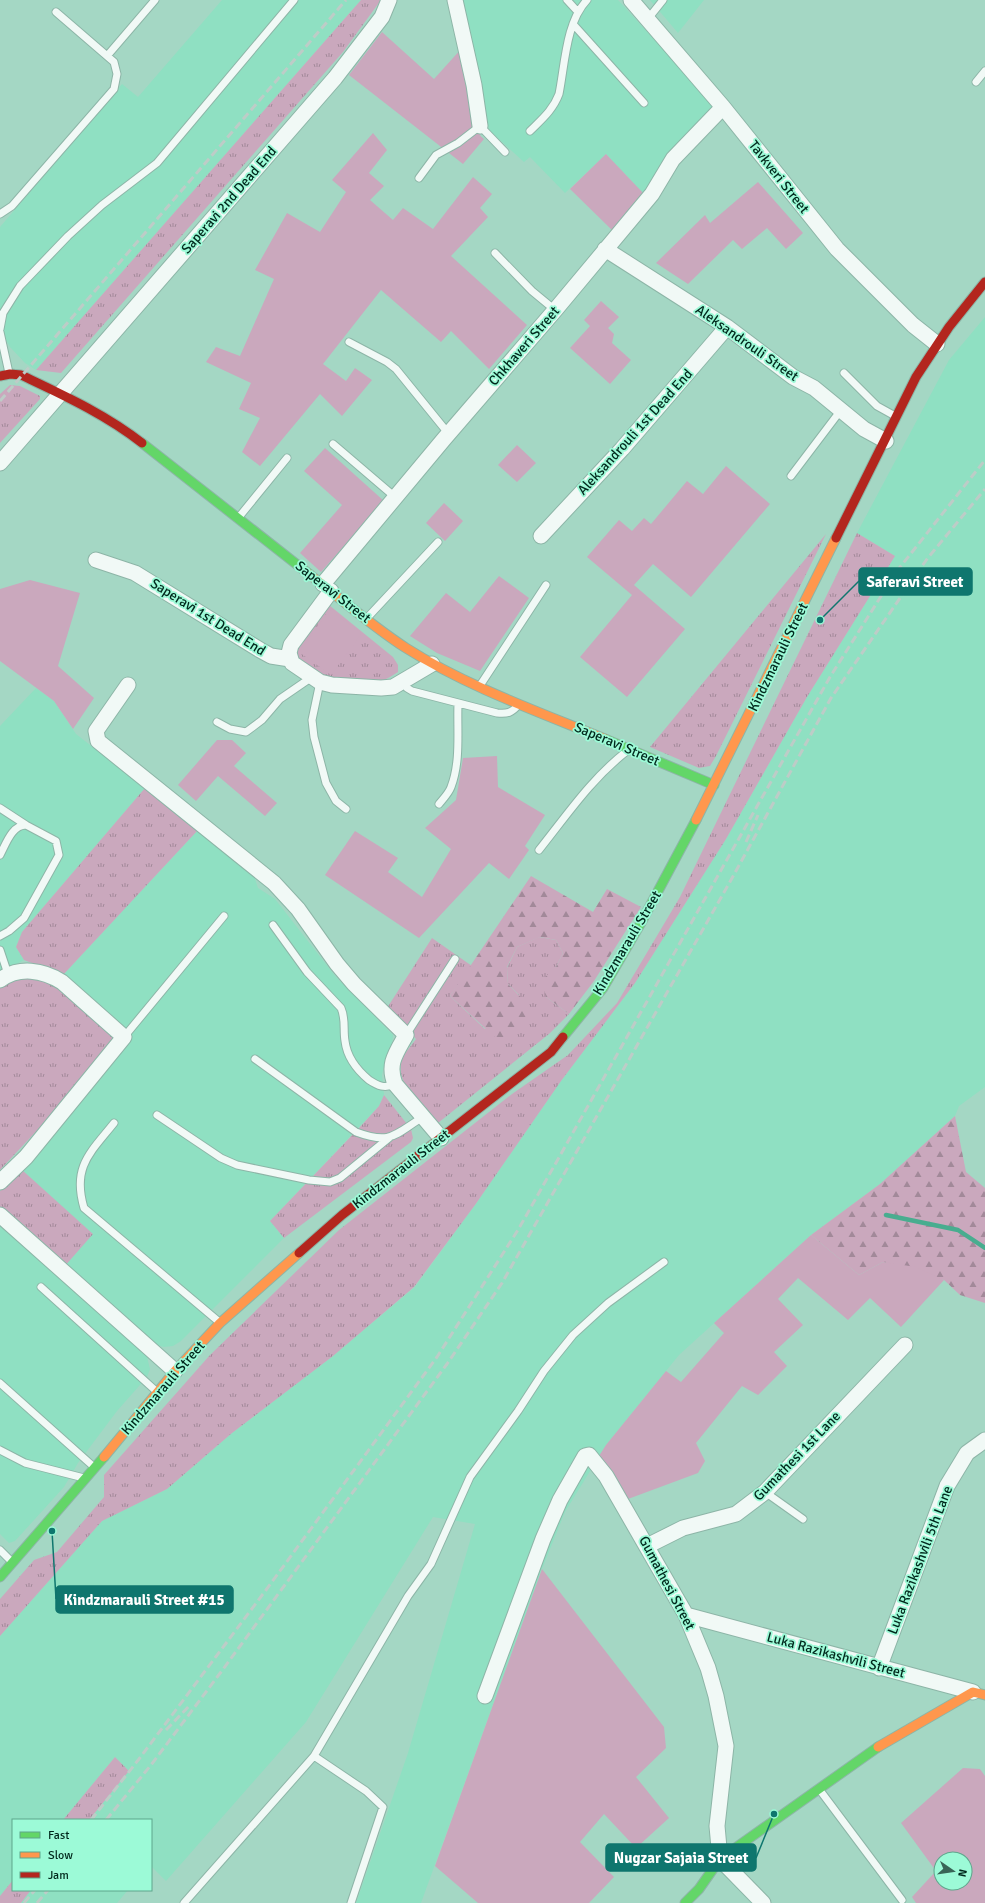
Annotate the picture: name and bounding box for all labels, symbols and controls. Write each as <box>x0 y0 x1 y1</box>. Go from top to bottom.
street label: Tavkveri Street <box>745 137 813 217</box>
street label: Saperavi 2nd Dead End <box>178 143 280 257</box>
street label: Aleksandrouli Street <box>692 301 802 385</box>
street label: Chkhaveri Street <box>485 303 563 389</box>
street label: Aleksandrouli 1st Dead End <box>574 365 696 499</box>
street label: Saperavi Street <box>292 557 374 627</box>
callout: Saferavi Street <box>859 568 972 595</box>
text: Saferavi Street <box>867 573 964 591</box>
street label: Saperavi 1st Dead End <box>147 575 269 659</box>
street label: Kindzmarauli Street <box>744 600 812 714</box>
street label: Saperavi Street <box>572 718 662 770</box>
street label: Kindzmarauli Street <box>589 888 665 998</box>
street label: Kindzmarauli Street <box>349 1126 453 1212</box>
street label: Kindzmarauli Street <box>118 1337 208 1438</box>
street label: Gumathesi 1st Lane <box>750 1408 844 1504</box>
street label: Luka Razikashvili 5th Lane <box>884 1483 956 1637</box>
street label: Gumathesi Street <box>635 1533 699 1633</box>
callout: Kindzmarauli Street #15 <box>56 1586 233 1613</box>
text: Kindzmarauli Street #15 <box>63 1591 225 1609</box>
street label: Luka Razikashvili Street <box>765 1628 907 1682</box>
legend <box>12 1819 152 1891</box>
text: Fast <box>48 1828 69 1843</box>
callout: Nugzar Sajaia Street <box>606 1844 756 1871</box>
text: Slow <box>48 1848 73 1863</box>
text: Nugzar Sajaia Street <box>614 1849 749 1867</box>
north arrow <box>933 1851 973 1891</box>
text: Jam <box>48 1868 69 1883</box>
text: N <box>955 1868 969 1878</box>

